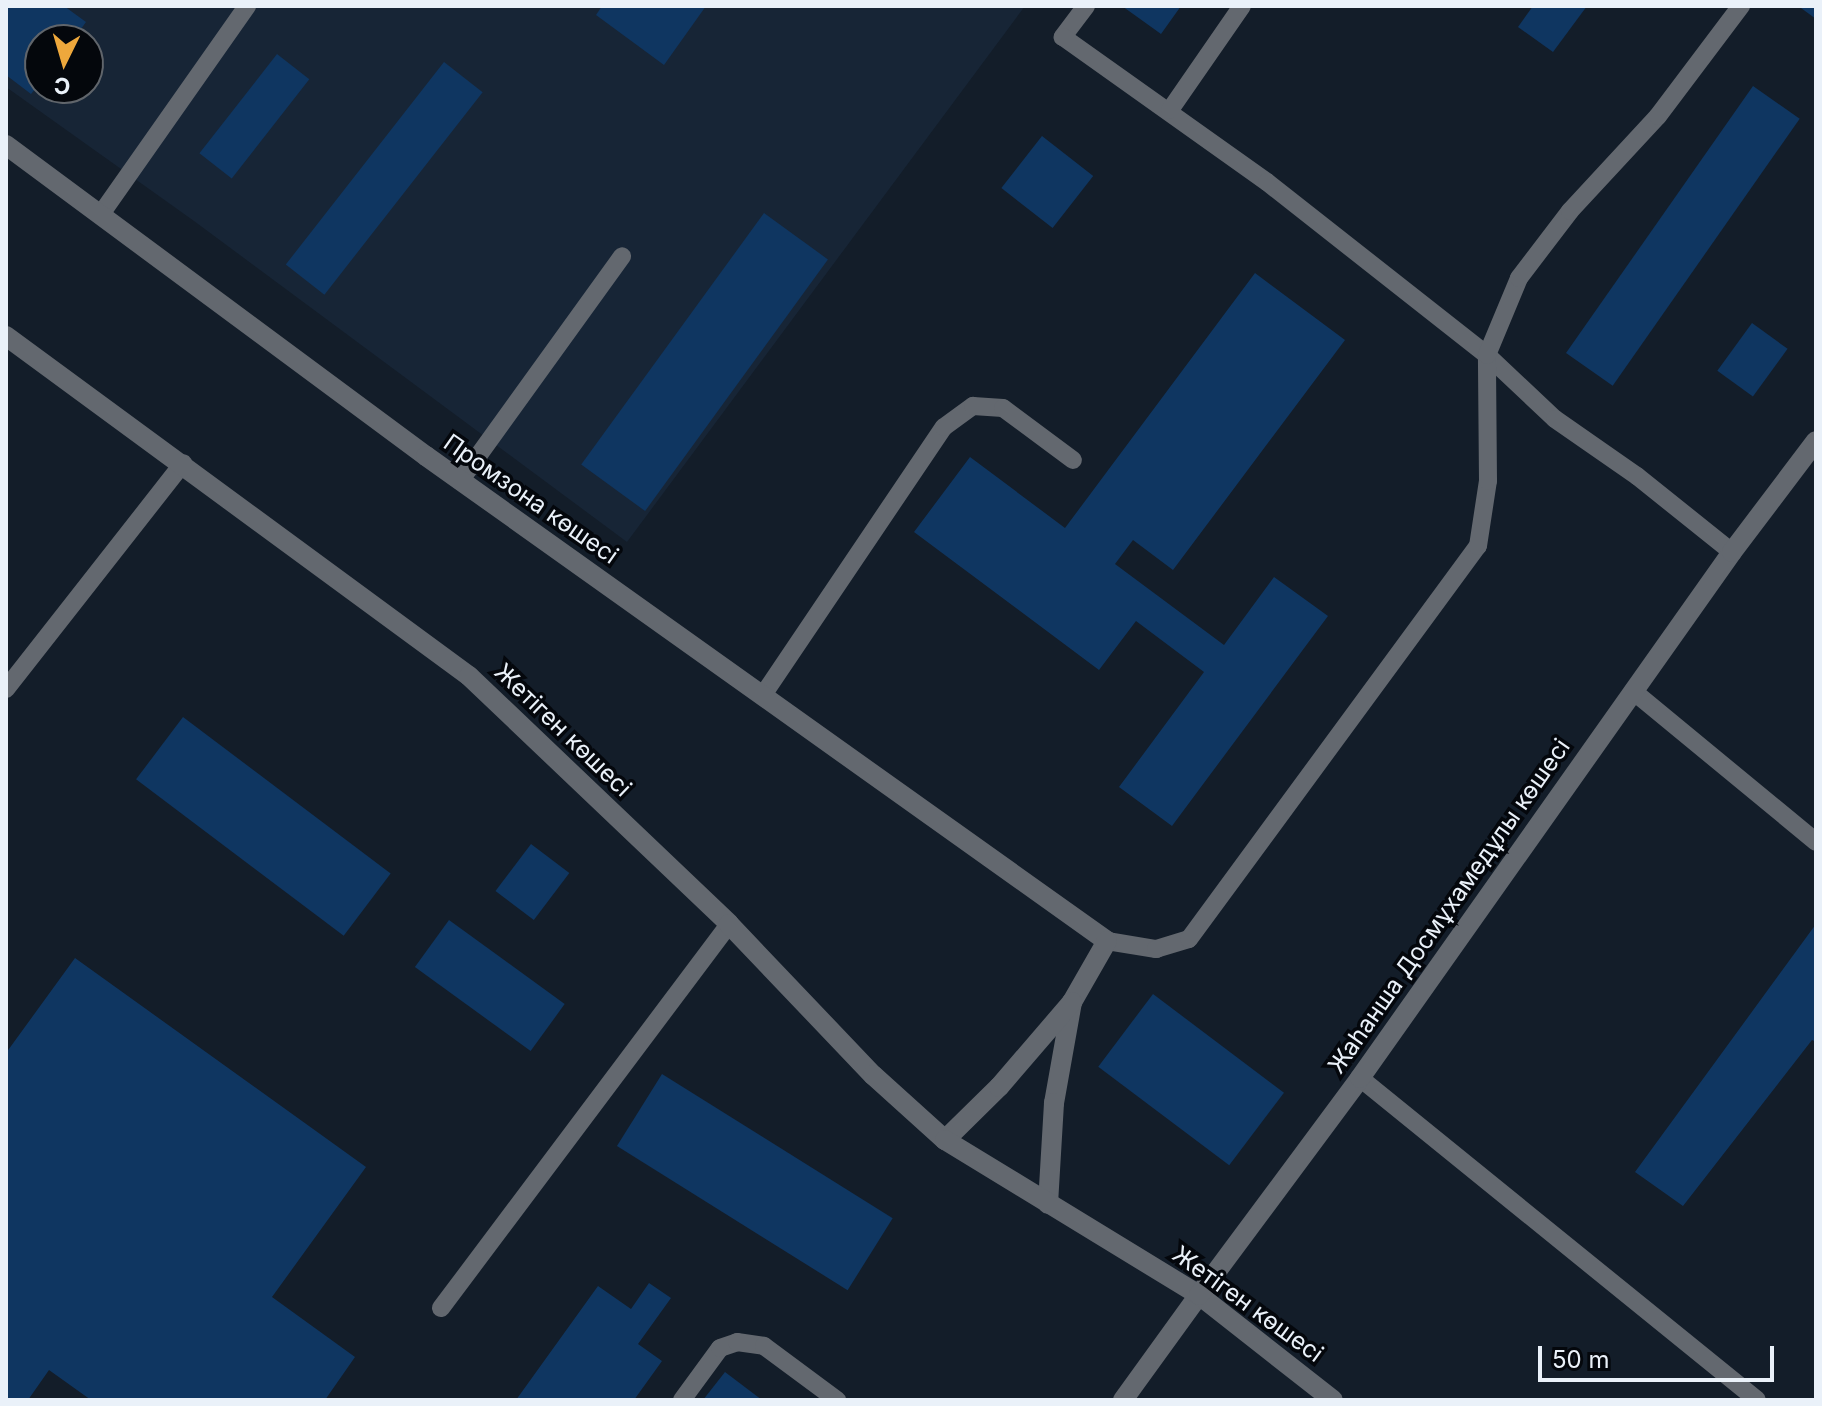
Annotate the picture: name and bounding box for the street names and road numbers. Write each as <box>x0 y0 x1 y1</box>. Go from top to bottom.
street label: Промзона көшесі <box>438 428 624 570</box>
street label: Жетіген көшесі <box>489 658 637 802</box>
street label: Жаһанша Досмұхамедұлы көшесі <box>1322 733 1576 1079</box>
street label: Жетіген көшесі <box>1167 1240 1329 1368</box>

